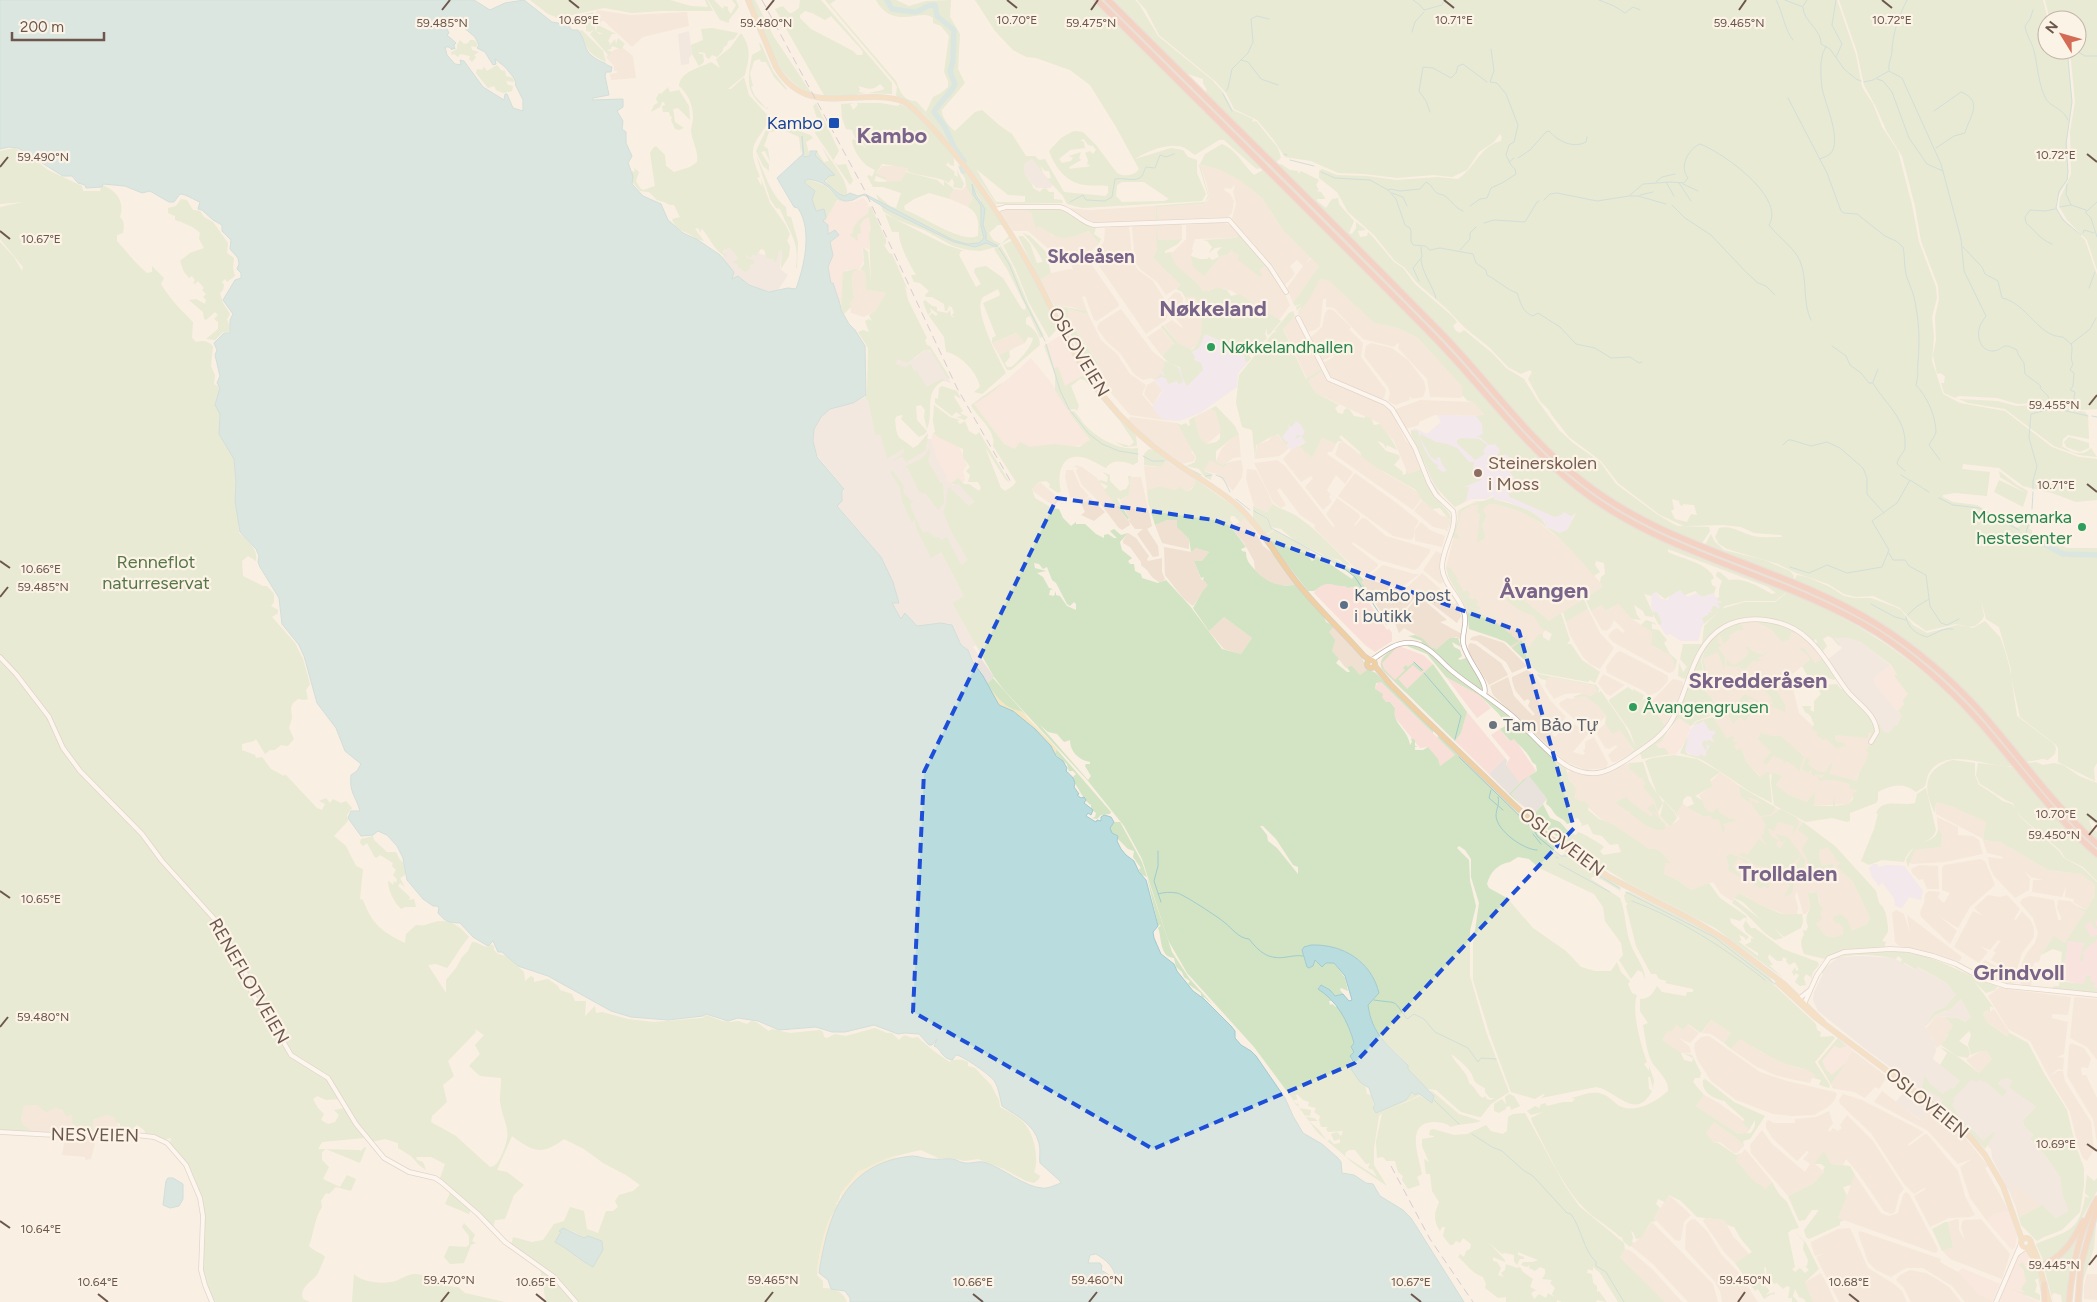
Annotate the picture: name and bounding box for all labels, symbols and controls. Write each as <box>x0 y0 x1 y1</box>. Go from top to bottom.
scale bar <box>12 10 105 42</box>
north arrow <box>2037 10 2087 60</box>
text: 10.69°E <box>559 13 599 27</box>
text: 10.70°E <box>997 13 1037 27</box>
text: 10.71°E <box>1435 13 1473 27</box>
text: 10.72°E <box>1872 13 1912 27</box>
text: 59.485°N <box>416 16 468 30</box>
text: 59.480°N <box>740 16 792 30</box>
text: 59.475°N <box>1066 16 1116 30</box>
text: 59.465°N <box>1713 16 1765 30</box>
text: 200 m <box>20 18 64 36</box>
text: N <box>2042 18 2062 37</box>
place label: Kambo <box>767 112 823 134</box>
marker: Kambo <box>827 116 841 130</box>
district label: Kambo <box>857 122 928 149</box>
text: 10.72°E <box>2036 148 2076 162</box>
text: 59.490°N <box>17 150 69 164</box>
text: 10.67°E <box>21 232 61 246</box>
district label: Skoleåsen <box>1047 245 1135 268</box>
district label: Nøkkeland <box>1159 295 1267 322</box>
street label: OSLOVEIEN <box>1044 303 1114 401</box>
place label: Nøkkelandhallen <box>1221 336 1353 358</box>
marker: Nøkkelandhallen <box>1205 341 1217 353</box>
text: 59.455°N <box>2028 398 2080 412</box>
place label: Steinerskolen i Moss <box>1488 452 1597 495</box>
marker: Steinerskolen i Moss <box>1472 467 1484 479</box>
text: 10.71°E <box>2037 478 2075 492</box>
place label: Mossemarka hestesenter <box>1971 506 2072 549</box>
marker: Mossemarka hestesenter <box>2076 521 2088 533</box>
park label: Renneflot naturreservat <box>102 551 210 594</box>
text: 10.66°E <box>21 562 61 576</box>
district label: Åvangen <box>1500 577 1588 604</box>
text: 59.485°N <box>17 580 69 594</box>
place label: Kambo post i butikk <box>1354 584 1451 627</box>
marker: Kambo post i butikk <box>1338 599 1350 611</box>
district label: Skredderåsen <box>1689 667 1827 694</box>
place label: Åvangengrusen <box>1643 696 1769 718</box>
marker: Åvangengrusen <box>1627 701 1639 713</box>
place label: Tam Bảo Tự <box>1503 714 1599 736</box>
marker: Tam Bảo Tự <box>1487 719 1499 731</box>
street label: OSLOVEIEN <box>1515 803 1609 881</box>
text: 10.70°E <box>2036 807 2076 821</box>
text: 59.450°N <box>2028 828 2080 842</box>
district label: Trolldalen <box>1739 860 1837 887</box>
text: 10.65°E <box>21 892 61 906</box>
street label: RENEFLOTVEIEN <box>204 914 294 1048</box>
district label: Grindvoll <box>1973 959 2065 986</box>
text: 59.480°N <box>17 1010 69 1024</box>
street label: OSLOVEIEN <box>1881 1063 1973 1143</box>
street label: NESVEIEN <box>51 1123 139 1147</box>
text: 10.69°E <box>2036 1137 2076 1151</box>
text: 10.64°E <box>21 1222 61 1236</box>
text: 59.445°N <box>2028 1258 2080 1272</box>
text: 59.470°N <box>423 1273 475 1287</box>
text: 59.465°N <box>747 1273 799 1287</box>
text: 59.460°N <box>1071 1273 1123 1287</box>
text: 59.450°N <box>1719 1273 1771 1287</box>
text: 10.64°E <box>78 1275 118 1289</box>
text: 10.65°E <box>516 1275 556 1289</box>
text: 10.66°E <box>953 1275 993 1289</box>
text: 10.67°E <box>1391 1275 1431 1289</box>
text: 10.68°E <box>1829 1275 1869 1289</box>

